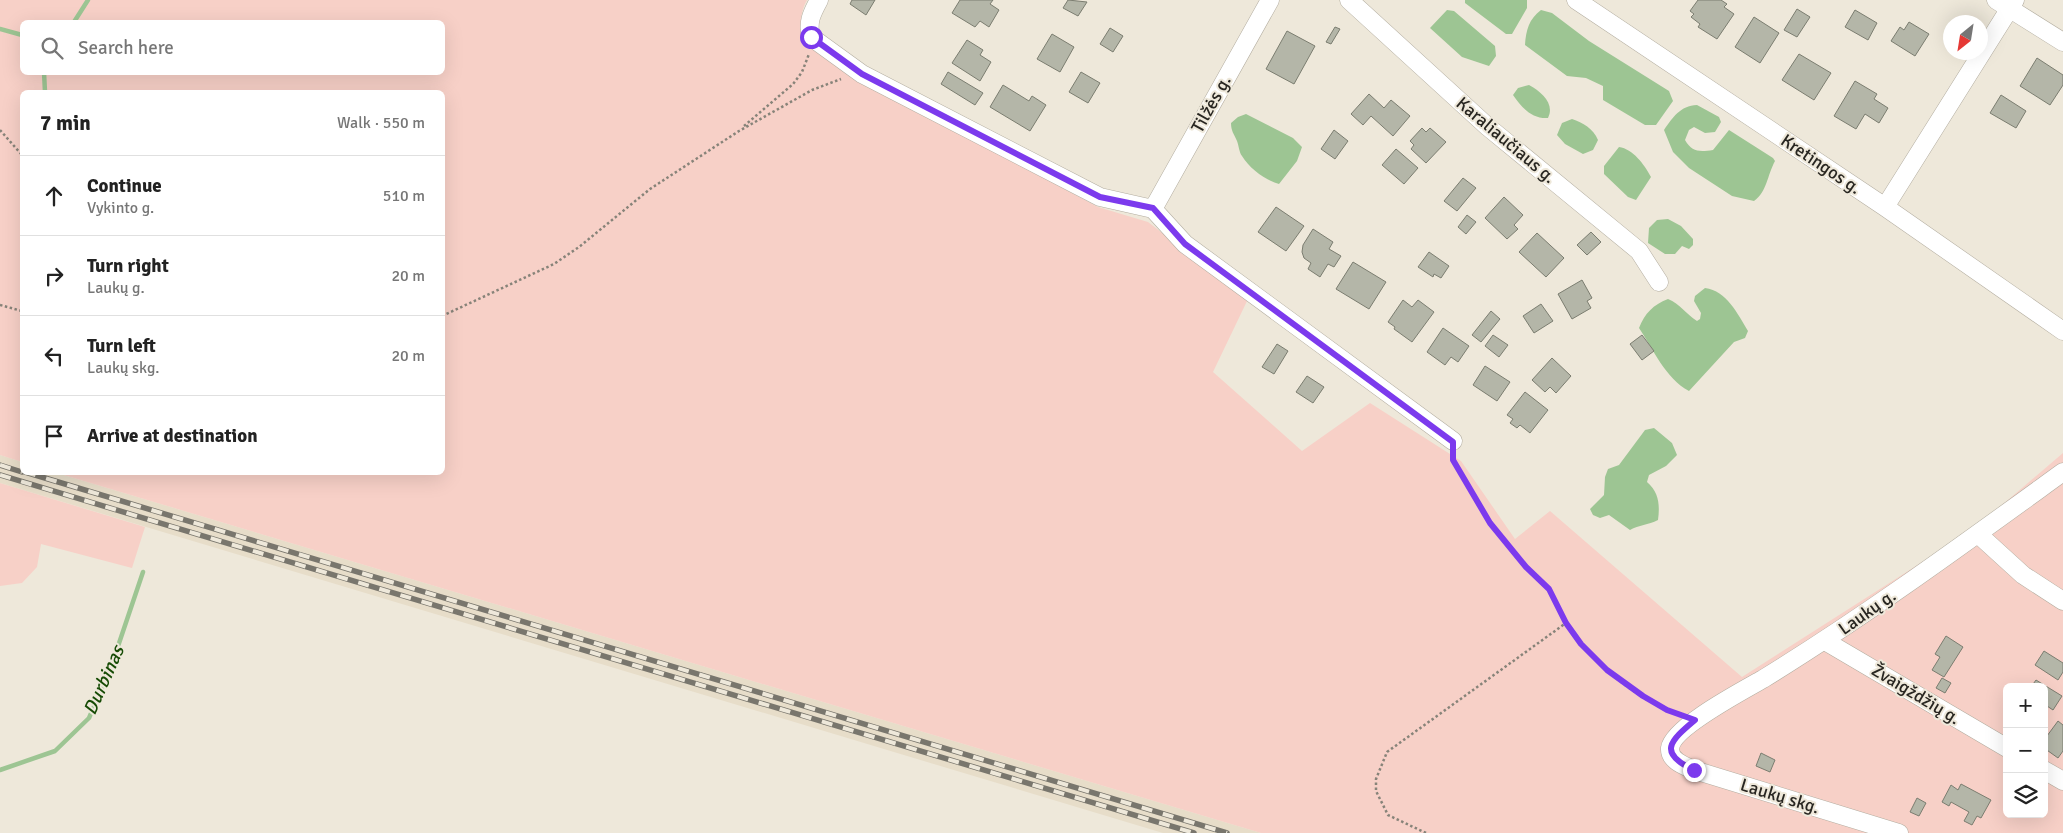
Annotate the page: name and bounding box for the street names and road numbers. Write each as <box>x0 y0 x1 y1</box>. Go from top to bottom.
street label: Tilžės g. <box>1186 71 1236 137</box>
street label: Karaliaučiaus g. <box>1452 92 1560 188</box>
street label: Kretingos g. <box>1777 129 1865 199</box>
street label: Laukų g. <box>1834 584 1900 640</box>
street label: Žvaigždžių g. <box>1868 659 1964 729</box>
street label: Laukų skg. <box>1738 774 1822 818</box>

